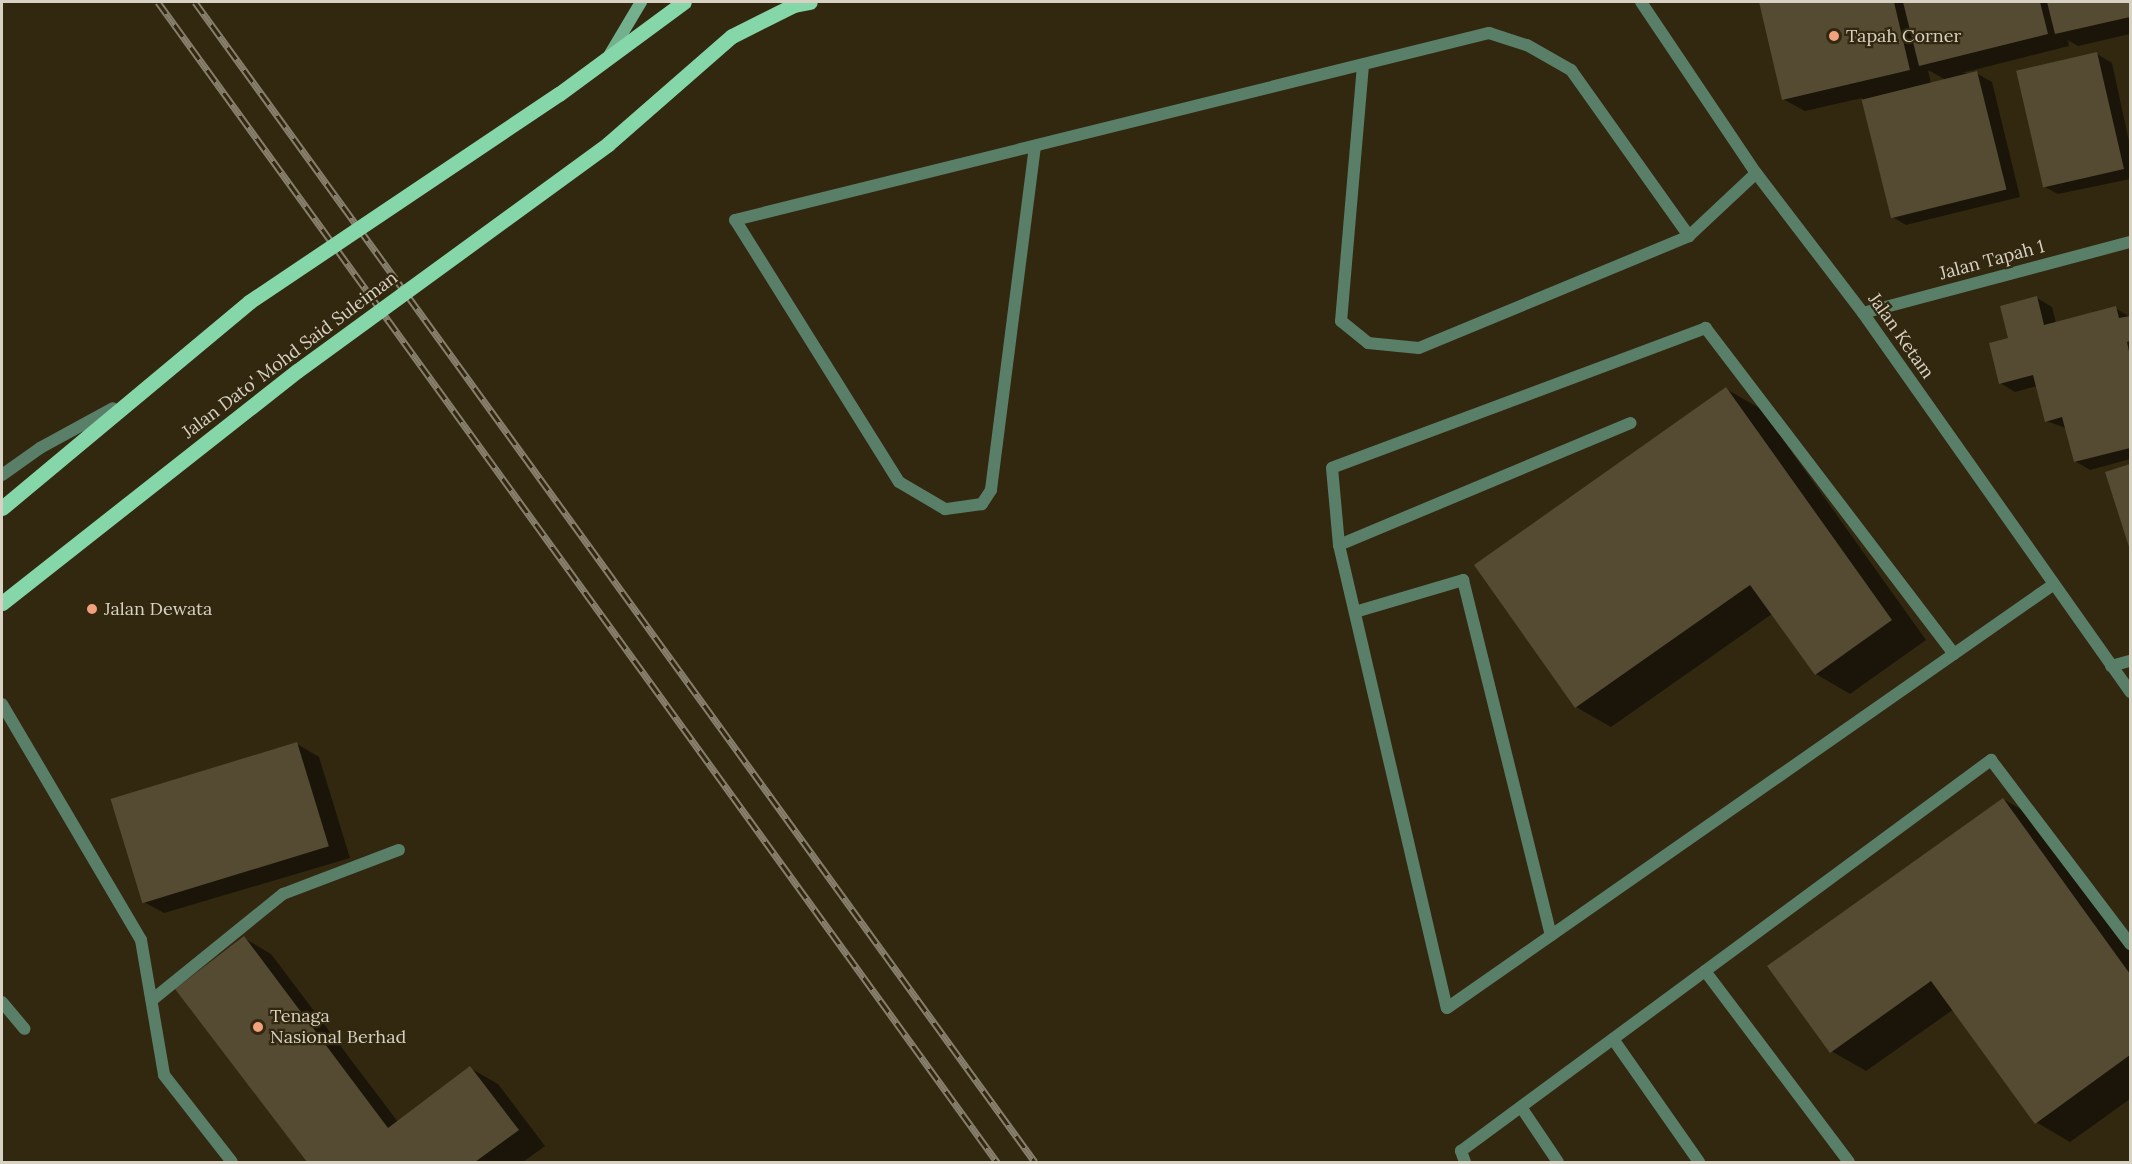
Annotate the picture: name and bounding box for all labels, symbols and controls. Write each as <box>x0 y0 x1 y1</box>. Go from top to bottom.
place label: Tapah Corner <box>1846 25 1961 47</box>
marker: Tapah Corner <box>1827 29 1841 43</box>
street label: Jalan Tapah 1 <box>1937 236 2047 284</box>
street label: Jalan Dato' Mohd Said Suleiman <box>178 267 402 443</box>
street label: Jalan Ketam <box>1864 289 1938 383</box>
place label: Jalan Dewata <box>104 598 212 620</box>
marker: Jalan Dewata <box>85 602 99 616</box>
place label: Tenaga Nasional Berhad <box>270 1006 406 1048</box>
marker: Tenaga Nasional Berhad <box>251 1020 265 1034</box>

